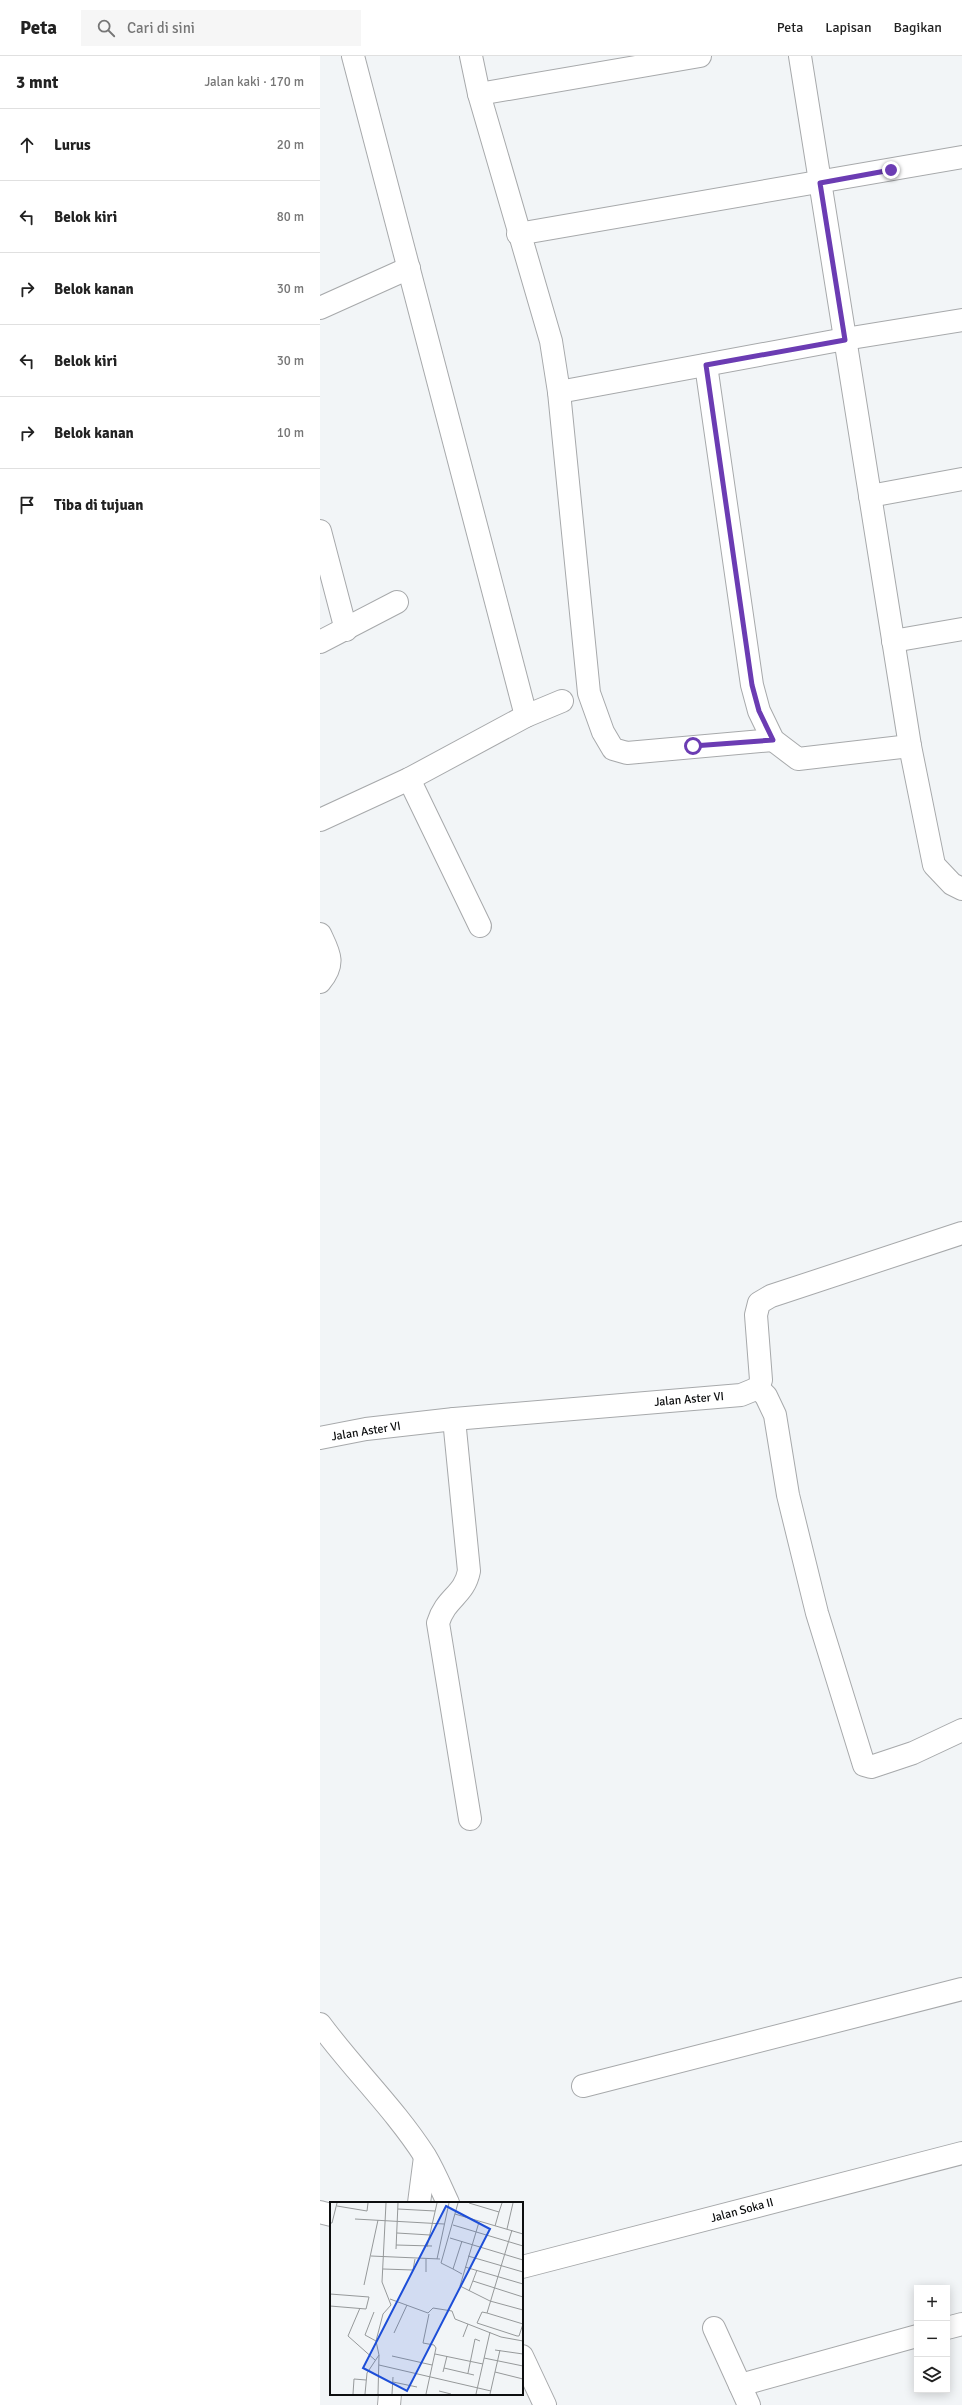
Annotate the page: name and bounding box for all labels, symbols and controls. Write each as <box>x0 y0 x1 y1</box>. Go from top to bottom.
search box <box>81 10 361 46</box>
text: Peta <box>20 16 57 40</box>
icon: search <box>95 17 117 39</box>
text: Cari di sini <box>127 19 195 37</box>
text: Peta <box>777 19 803 36</box>
text: Lapisan <box>825 19 872 36</box>
text: Bagikan <box>894 19 942 36</box>
text: 3 mnt <box>16 72 58 93</box>
text: Jalan kaki · 170 m <box>205 74 304 90</box>
icon: ahead <box>16 134 38 156</box>
text: Lurus <box>54 136 91 154</box>
text: 20 m <box>277 137 304 153</box>
route end <box>882 161 900 179</box>
icon: left <box>16 206 38 228</box>
text: Belok kiri <box>54 208 117 226</box>
text: 80 m <box>277 209 304 225</box>
icon: right <box>16 278 38 300</box>
text: Belok kanan <box>54 280 134 298</box>
text: 30 m <box>277 281 304 297</box>
icon: left <box>16 350 38 372</box>
text: Belok kiri <box>54 352 117 370</box>
text: 30 m <box>277 353 304 369</box>
icon: right <box>16 422 38 444</box>
text: Belok kanan <box>54 424 134 442</box>
text: 10 m <box>277 425 304 441</box>
icon: arrive <box>16 494 38 516</box>
text: Tiba di tujuan <box>54 496 144 514</box>
route start <box>684 737 702 755</box>
street label: Jalan Aster VI <box>653 1389 725 1410</box>
street label: Jalan Aster VI <box>330 1419 402 1444</box>
street label: Jalan Soka II <box>709 2195 775 2226</box>
inset map <box>330 2202 523 2395</box>
map controls <box>914 2285 950 2393</box>
button: + <box>914 2285 950 2321</box>
button: − <box>914 2321 950 2357</box>
button: layers <box>914 2357 950 2393</box>

